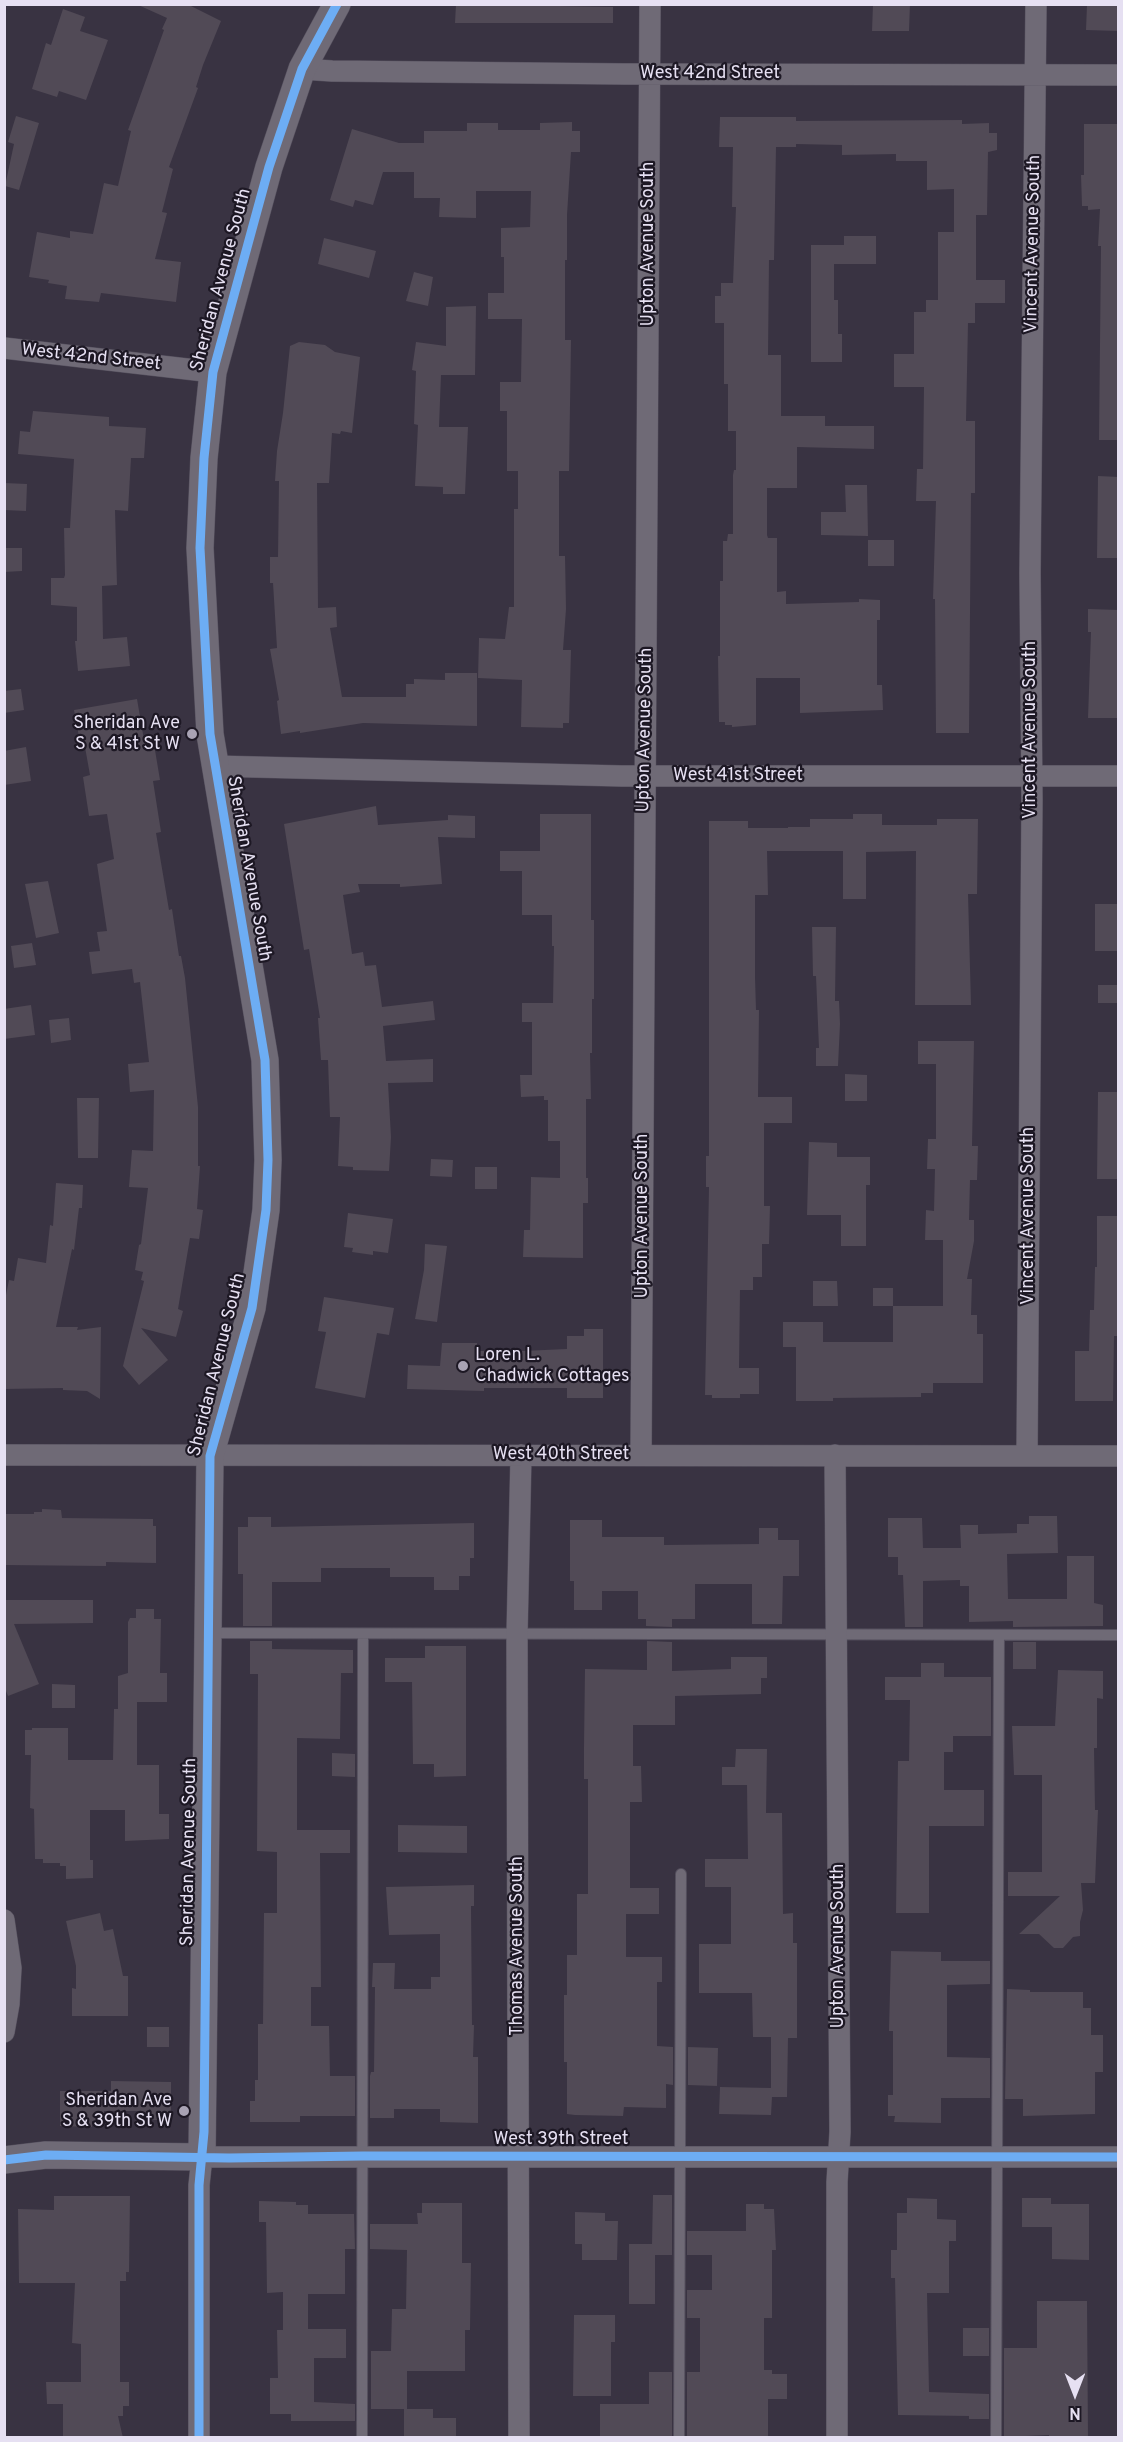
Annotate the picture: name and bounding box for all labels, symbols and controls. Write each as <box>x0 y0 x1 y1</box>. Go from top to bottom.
street label: West 42nd Street <box>640 63 780 85</box>
street label: Vincent Avenue South <box>1022 155 1046 333</box>
street label: Upton Avenue South <box>638 162 660 326</box>
street label: Sheridan Avenue South <box>187 186 257 374</box>
street label: West 42nd Street <box>20 340 162 376</box>
street label: Vincent Avenue South <box>1020 641 1042 819</box>
street label: Upton Avenue South <box>634 647 658 813</box>
place label: Sheridan Ave S & 41st St W <box>73 713 180 756</box>
marker: Sheridan Ave S & 41st St W <box>185 727 199 741</box>
street label: West 41st Street <box>673 765 803 787</box>
street label: Sheridan Avenue South <box>221 774 275 964</box>
street label: Vincent Avenue South <box>1018 1127 1040 1305</box>
street label: Upton Avenue South <box>632 1134 654 1298</box>
street label: Sheridan Avenue South <box>185 1271 251 1459</box>
place label: Loren L. Chadwick Cottages <box>475 1345 629 1388</box>
marker: Loren L. Chadwick Cottages <box>456 1359 470 1373</box>
street label: West 40th Street <box>493 1444 629 1466</box>
street label: Sheridan Avenue South <box>178 1758 202 1946</box>
street label: Thomas Avenue South <box>507 1856 529 2036</box>
street label: Upton Avenue South <box>828 1864 850 2028</box>
place label: Sheridan Ave S & 39th St W <box>62 2090 172 2132</box>
marker: Sheridan Ave S & 39th St W <box>177 2104 191 2118</box>
street label: West 39th Street <box>493 2129 629 2151</box>
north arrow <box>1045 2364 1105 2424</box>
text: N <box>1069 2402 1081 2422</box>

